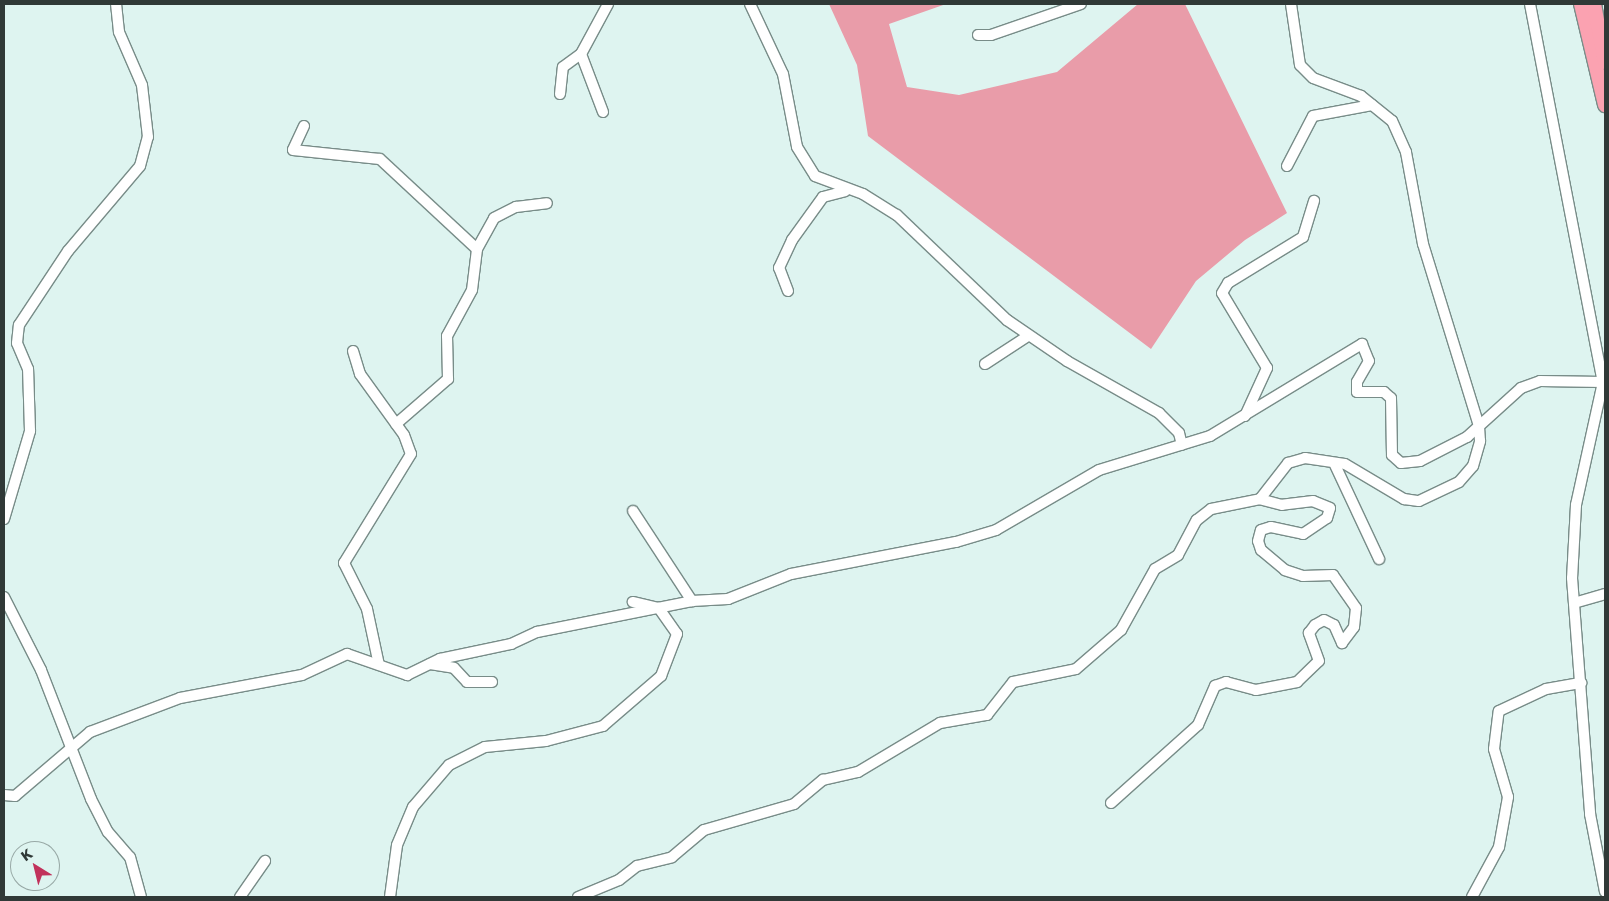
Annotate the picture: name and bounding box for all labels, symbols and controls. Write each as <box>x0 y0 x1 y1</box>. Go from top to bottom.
north arrow <box>10 841 60 891</box>
text: K <box>17 844 36 864</box>

